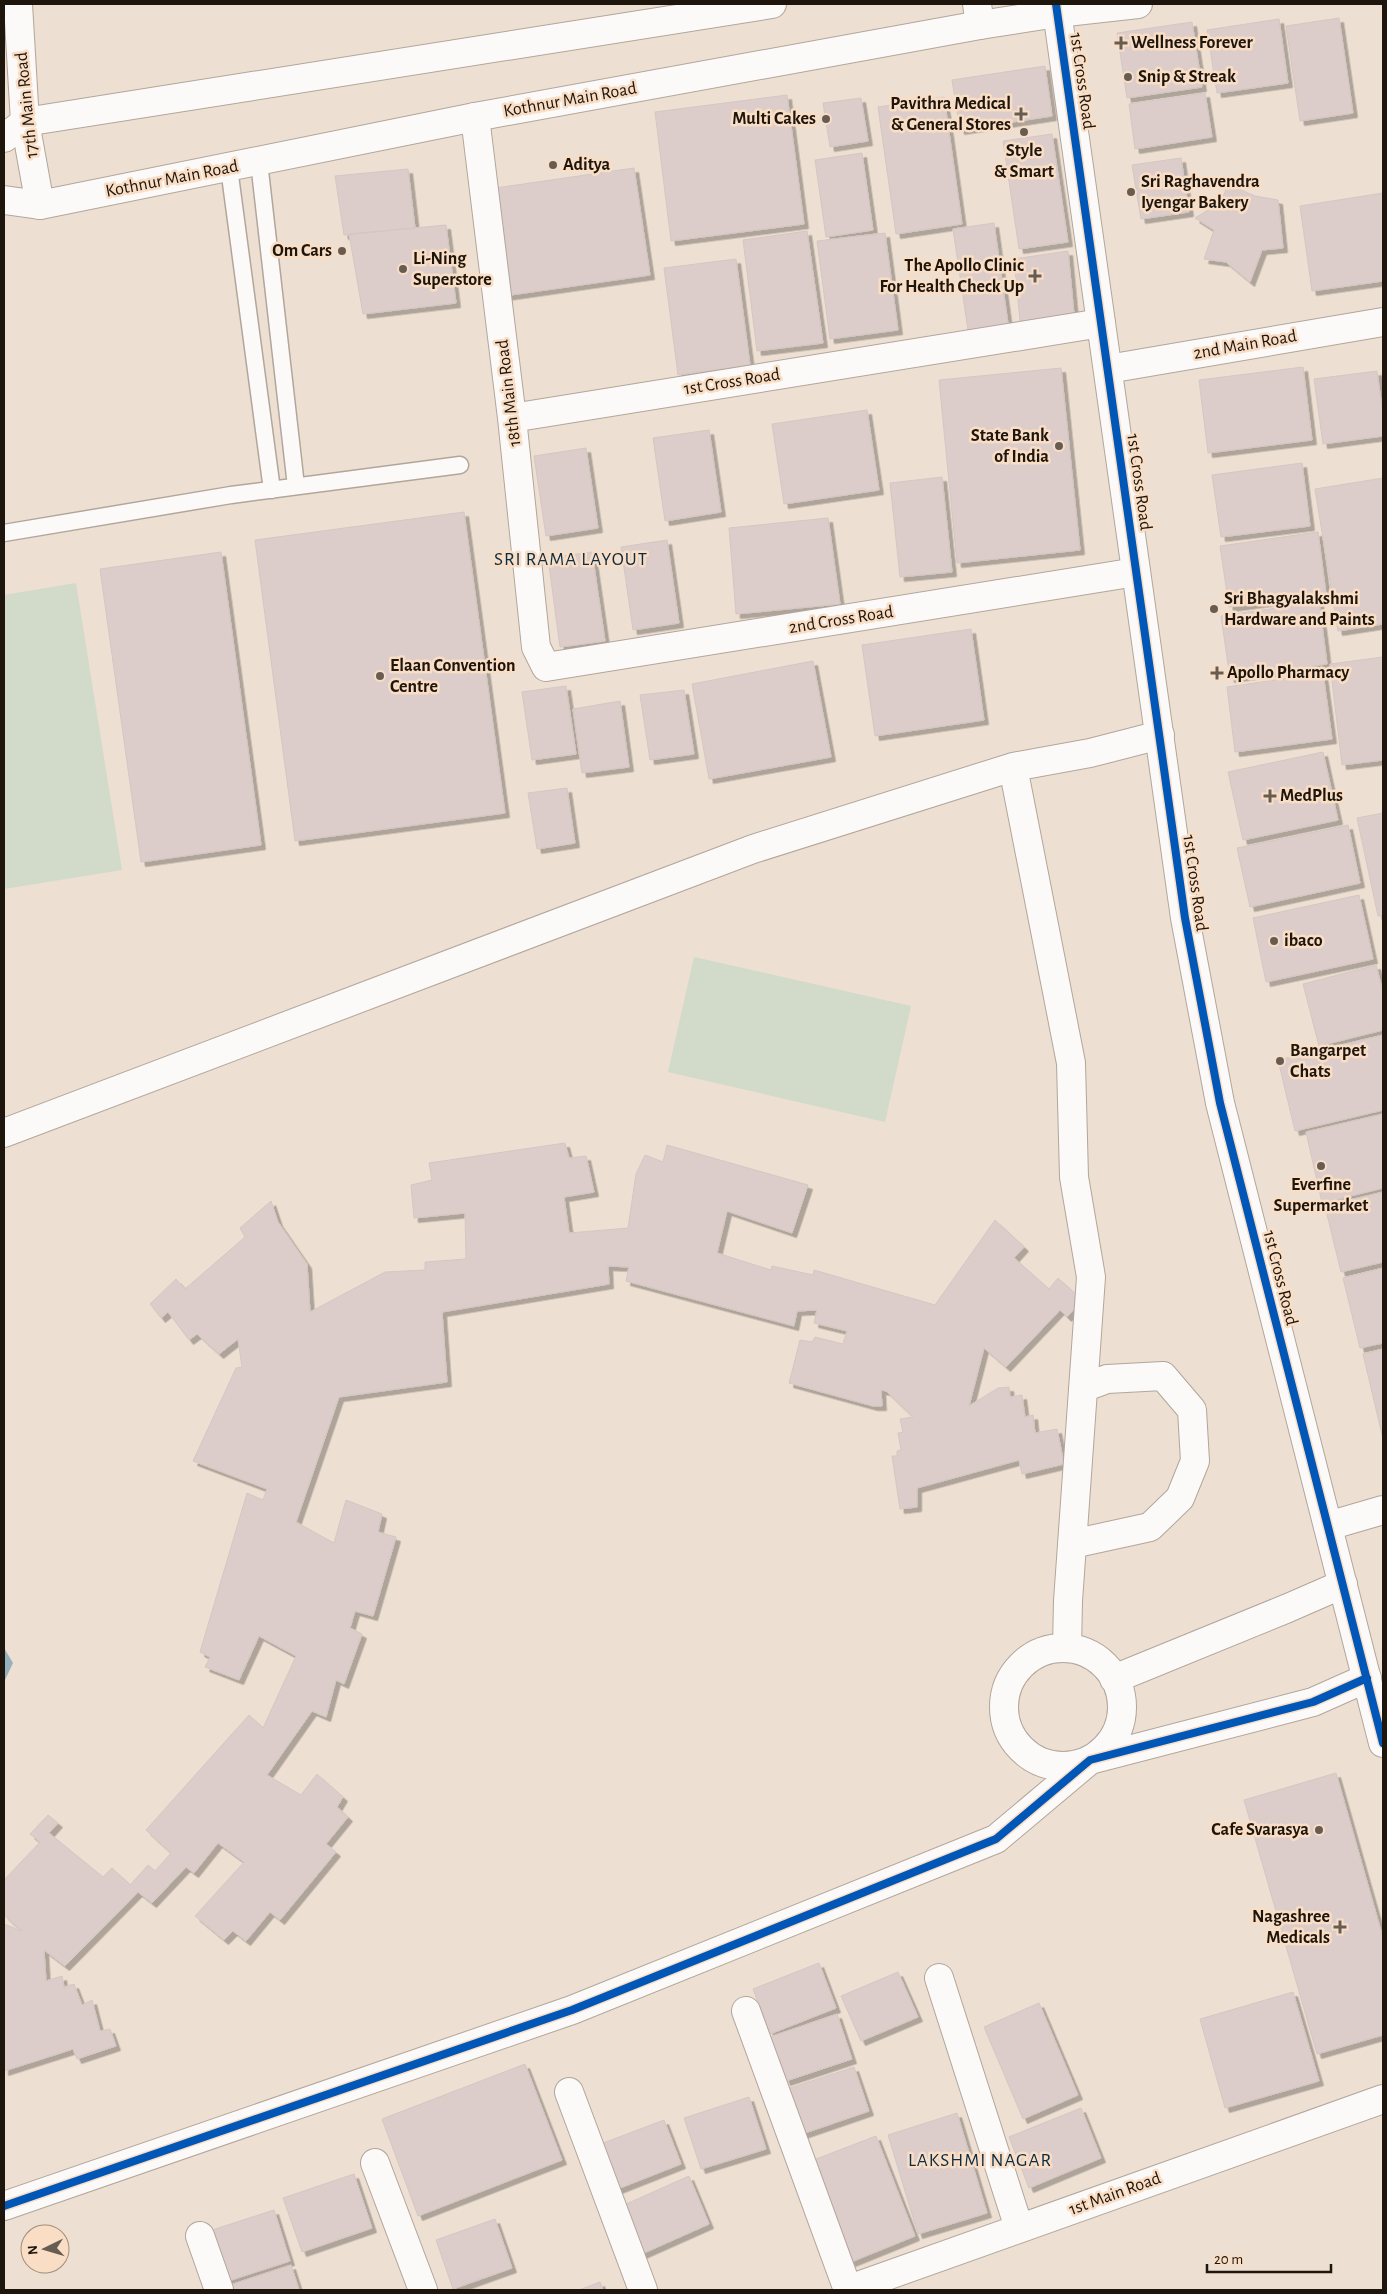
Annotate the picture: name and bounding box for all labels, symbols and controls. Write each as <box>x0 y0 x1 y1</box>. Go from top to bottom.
street label: 1st Cross Road <box>1066 32 1098 130</box>
place label: Wellness Forever <box>1131 34 1253 52</box>
marker: Wellness Forever <box>1115 37 1127 49</box>
street label: 17th Main Road <box>12 51 42 159</box>
place label: Snip & Streak <box>1138 68 1236 86</box>
marker: Snip & Streak <box>1122 71 1134 83</box>
street label: Kothnur Main Road <box>502 79 638 121</box>
place label: Pavithra Medical & General Stores <box>890 95 1011 134</box>
marker: Pavithra Medical & General Stores <box>1015 108 1027 120</box>
place label: Multi Cakes <box>732 110 816 128</box>
marker: Multi Cakes <box>820 113 832 125</box>
marker: Style & Smart <box>1018 126 1030 138</box>
place label: Style & Smart <box>994 142 1054 181</box>
place label: Aditya <box>563 156 611 174</box>
street label: Kothnur Main Road <box>104 157 240 201</box>
marker: Aditya <box>547 159 559 171</box>
place label: Sri Raghavendra Iyengar Bakery <box>1141 173 1260 212</box>
marker: Sri Raghavendra Iyengar Bakery <box>1125 186 1137 198</box>
place label: Om Cars <box>272 242 332 260</box>
marker: Om Cars <box>336 245 348 257</box>
place label: Li-Ning Superstore <box>413 250 492 289</box>
place label: The Apollo Clinic For Health Check Up <box>880 257 1024 296</box>
marker: Li-Ning Superstore <box>397 263 409 275</box>
marker: The Apollo Clinic For Health Check Up <box>1028 269 1042 283</box>
street label: 2nd Main Road <box>1192 327 1298 363</box>
street label: 18th Main Road <box>494 339 524 447</box>
street label: 1st Cross Road <box>683 366 781 398</box>
place label: State Bank of India <box>971 427 1049 466</box>
street label: 1st Cross Road <box>1123 433 1155 531</box>
marker: State Bank of India <box>1053 440 1065 452</box>
district label: SRI RAMA LAYOUT <box>494 550 648 569</box>
place label: Sri Bhagyalakshmi Hardware and Paints <box>1224 590 1375 629</box>
street label: 2nd Cross Road <box>787 603 895 637</box>
marker: Sri Bhagyalakshmi Hardware and Paints <box>1208 603 1220 615</box>
place label: Elaan Convention Centre <box>390 657 515 696</box>
place label: Apollo Pharmacy <box>1227 664 1350 682</box>
marker: Apollo Pharmacy <box>1211 667 1223 679</box>
marker: Elaan Convention Centre <box>374 670 386 682</box>
place label: MedPlus <box>1280 787 1343 805</box>
marker: MedPlus <box>1264 790 1276 802</box>
street label: 1st Cross Road <box>1179 834 1211 932</box>
place label: ibaco <box>1284 932 1323 950</box>
marker: ibaco <box>1268 935 1280 947</box>
place label: Bangarpet Chats <box>1290 1042 1366 1081</box>
marker: Bangarpet Chats <box>1274 1055 1286 1067</box>
marker: Everfine Supermarket <box>1315 1160 1327 1172</box>
place label: Everfine Supermarket <box>1274 1176 1368 1215</box>
street label: 1st Cross Road <box>1259 1229 1301 1327</box>
place label: Cafe Svarasya <box>1211 1821 1309 1839</box>
marker: Cafe Svarasya <box>1313 1824 1325 1836</box>
place label: Nagashree Medicals <box>1252 1908 1330 1947</box>
marker: Nagashree Medicals <box>1334 1921 1346 1933</box>
district label: LAKSHMI NAGAR <box>908 2151 1052 2170</box>
street label: 1st Main Road <box>1067 2169 1163 2219</box>
north arrow <box>20 2224 70 2274</box>
scale bar <box>1207 2242 1331 2274</box>
text: N <box>26 2245 40 2256</box>
text: 20 m <box>1214 2252 1243 2267</box>

